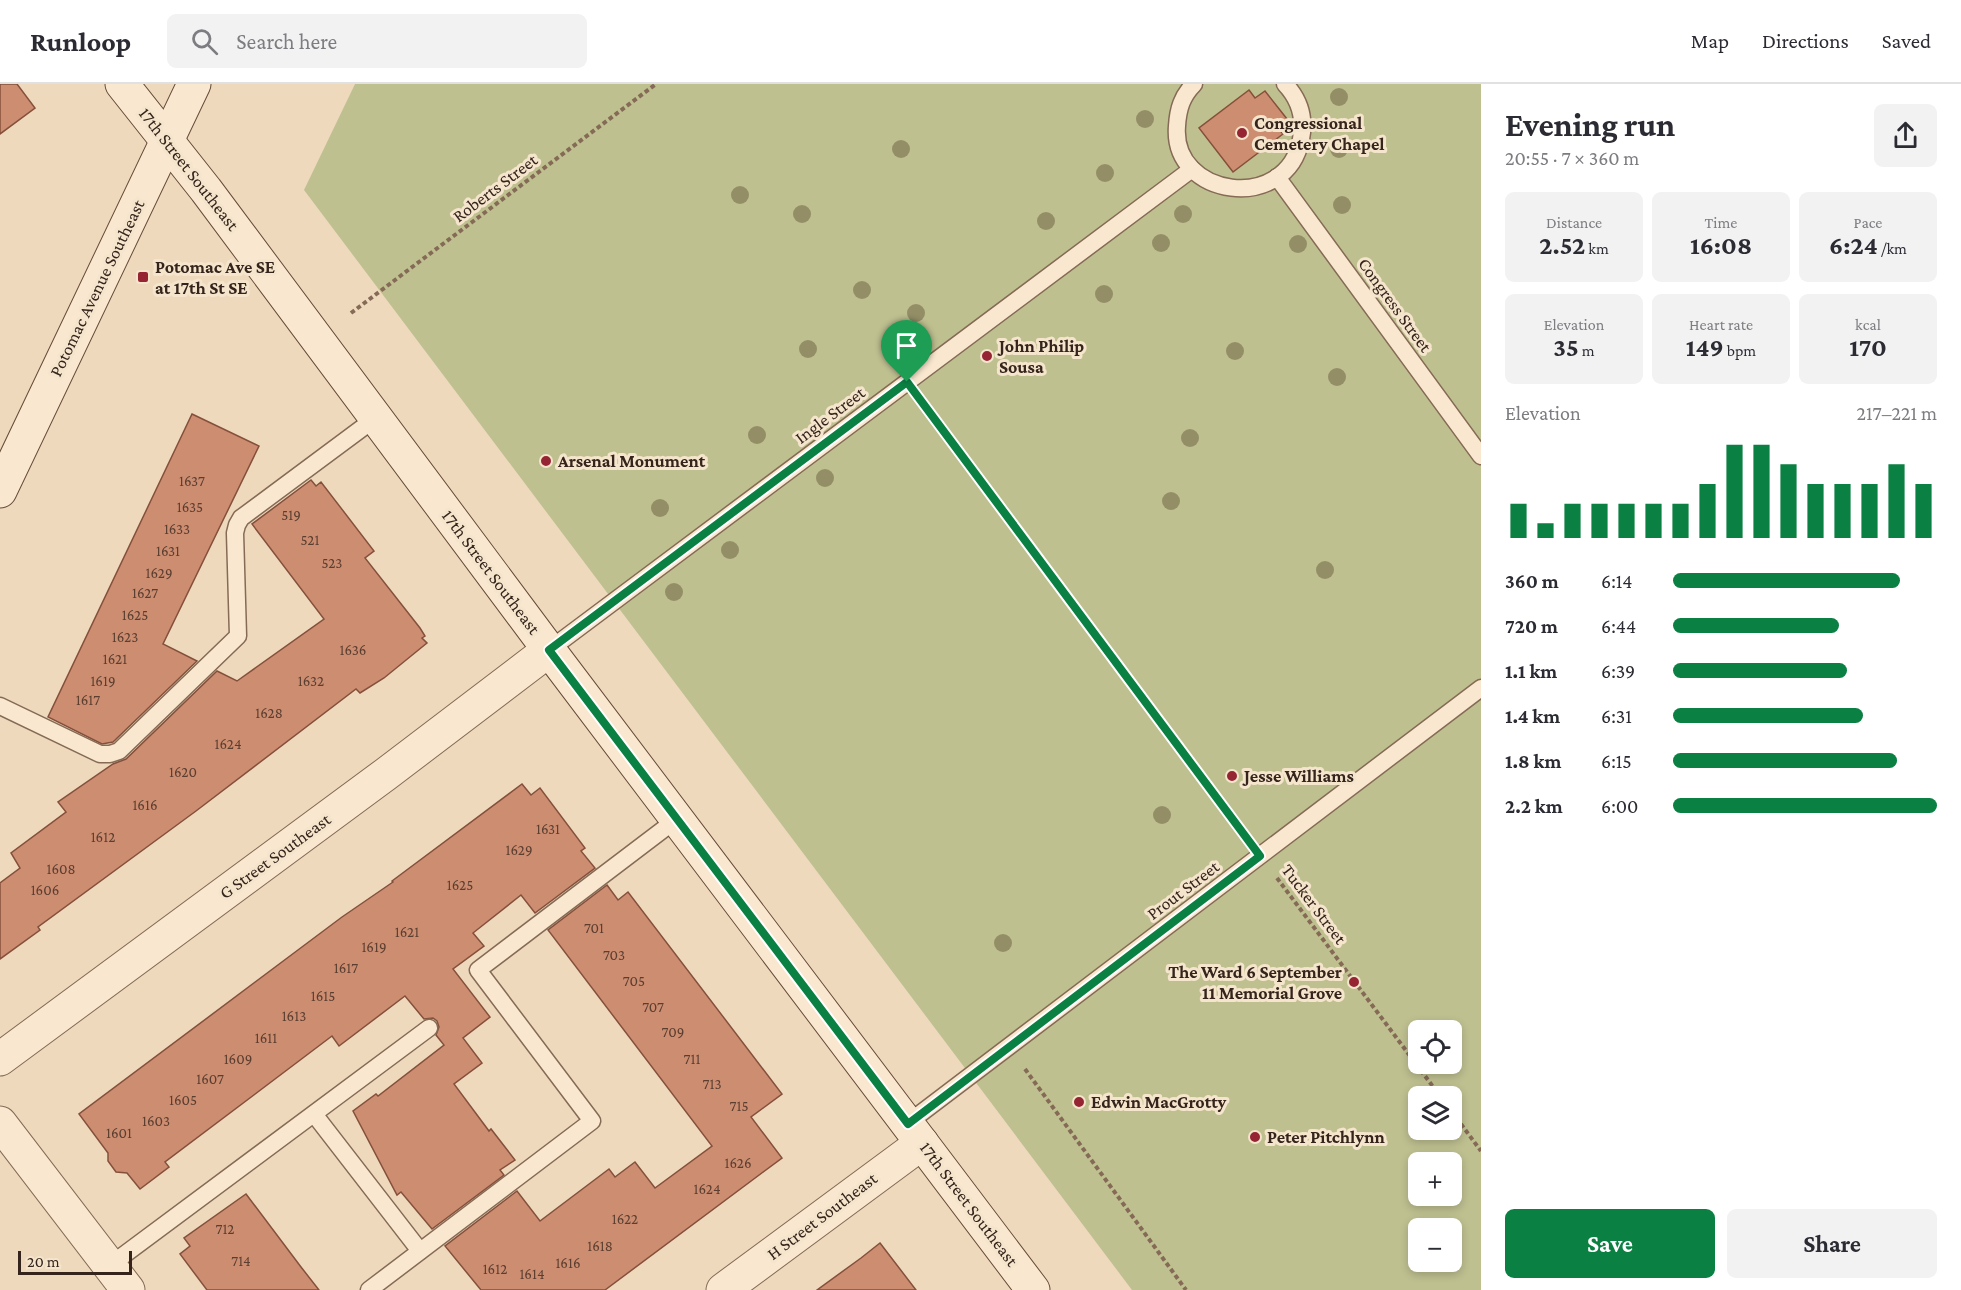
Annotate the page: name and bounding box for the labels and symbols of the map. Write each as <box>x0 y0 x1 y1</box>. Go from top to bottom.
street label: 17th Street Southeast <box>135 104 244 235</box>
place label: Congressional Cemetery Chapel <box>1254 113 1385 154</box>
marker: Congressional Cemetery Chapel <box>1235 126 1249 140</box>
street label: Roberts Street <box>449 149 542 226</box>
street label: Potomac Avenue Southeast <box>45 195 149 380</box>
street label: Congress Street <box>1354 254 1436 357</box>
place label: Potomac Ave SE at 17th St SE <box>155 257 275 298</box>
marker: Potomac Ave SE at 17th St SE <box>136 270 150 284</box>
pin <box>881 320 932 382</box>
place label: John Philip Sousa <box>997 336 1084 377</box>
marker: John Philip Sousa <box>980 349 994 363</box>
street label: Ingle Street <box>791 382 870 448</box>
place label: Arsenal Monument <box>557 451 706 471</box>
marker: Arsenal Monument <box>539 454 553 468</box>
house number: 1637 <box>179 473 205 489</box>
house number: 1635 <box>177 499 203 515</box>
street label: 17th Street Southeast <box>438 506 545 639</box>
house number: 519 <box>281 507 301 523</box>
house number: 1633 <box>164 521 190 537</box>
house number: 521 <box>301 532 319 548</box>
house number: 1631 <box>156 543 180 559</box>
house number: 523 <box>322 555 342 571</box>
house number: 1629 <box>145 565 173 581</box>
house number: 1627 <box>132 585 158 601</box>
house number: 1625 <box>122 607 148 623</box>
house number: 1623 <box>112 629 138 645</box>
house number: 1636 <box>340 642 366 658</box>
house number: 1621 <box>103 651 127 667</box>
house number: 1619 <box>90 673 116 689</box>
house number: 1632 <box>298 673 324 689</box>
house number: 1617 <box>76 692 100 708</box>
house number: 1628 <box>255 705 283 721</box>
house number: 1624 <box>214 736 242 752</box>
house number: 1620 <box>169 764 197 780</box>
place label: Jesse Williams <box>1242 766 1354 786</box>
marker: Jesse Williams <box>1225 769 1239 783</box>
house number: 1616 <box>132 797 158 813</box>
street label: G Street Southeast <box>216 808 335 903</box>
house number: 1631 <box>536 821 560 837</box>
house number: 1612 <box>91 829 115 845</box>
house number: 1629 <box>505 842 533 858</box>
street label: Prout Street <box>1143 856 1224 924</box>
street label: Tucker Street <box>1277 860 1351 949</box>
house number: 1608 <box>46 861 76 877</box>
house number: 1625 <box>447 877 473 893</box>
house number: 1606 <box>31 882 59 898</box>
house number: 701 <box>584 920 604 936</box>
house number: 1621 <box>395 924 419 940</box>
house number: 1619 <box>361 939 387 955</box>
house number: 703 <box>603 947 625 963</box>
house number: 1617 <box>334 960 358 976</box>
place label: The Ward 6 September 11 Memorial Grove <box>1168 962 1342 1003</box>
house number: 705 <box>623 973 645 989</box>
marker: The Ward 6 September 11 Memorial Grove <box>1347 975 1361 989</box>
house number: 1615 <box>311 988 335 1004</box>
house number: 707 <box>642 999 664 1015</box>
house number: 1613 <box>282 1008 306 1024</box>
house number: 709 <box>662 1024 684 1040</box>
house number: 1611 <box>255 1030 277 1046</box>
house number: 1609 <box>224 1051 252 1067</box>
house number: 711 <box>684 1051 700 1067</box>
house number: 1607 <box>196 1071 224 1087</box>
house number: 713 <box>702 1076 722 1092</box>
house number: 1605 <box>169 1092 197 1108</box>
place label: Edwin MacGrotty <box>1091 1092 1226 1112</box>
marker: Edwin MacGrotty <box>1072 1095 1086 1109</box>
house number: 715 <box>730 1098 748 1114</box>
house number: 1603 <box>142 1113 170 1129</box>
house number: 1601 <box>106 1125 132 1141</box>
place label: Peter Pitchlynn <box>1267 1127 1386 1147</box>
marker: Peter Pitchlynn <box>1248 1130 1262 1144</box>
street label: 17th Street Southeast <box>916 1138 1023 1271</box>
house number: 1626 <box>724 1155 752 1171</box>
street label: H Street Southeast <box>763 1168 882 1264</box>
house number: 1624 <box>693 1181 721 1197</box>
house number: 1622 <box>612 1211 638 1227</box>
house number: 712 <box>215 1221 235 1237</box>
house number: 1618 <box>587 1238 613 1254</box>
scale bar <box>18 1248 132 1276</box>
house number: 714 <box>231 1253 251 1269</box>
house number: 1616 <box>555 1255 581 1271</box>
house number: 1612 <box>483 1261 507 1277</box>
house number: 1614 <box>519 1266 545 1282</box>

